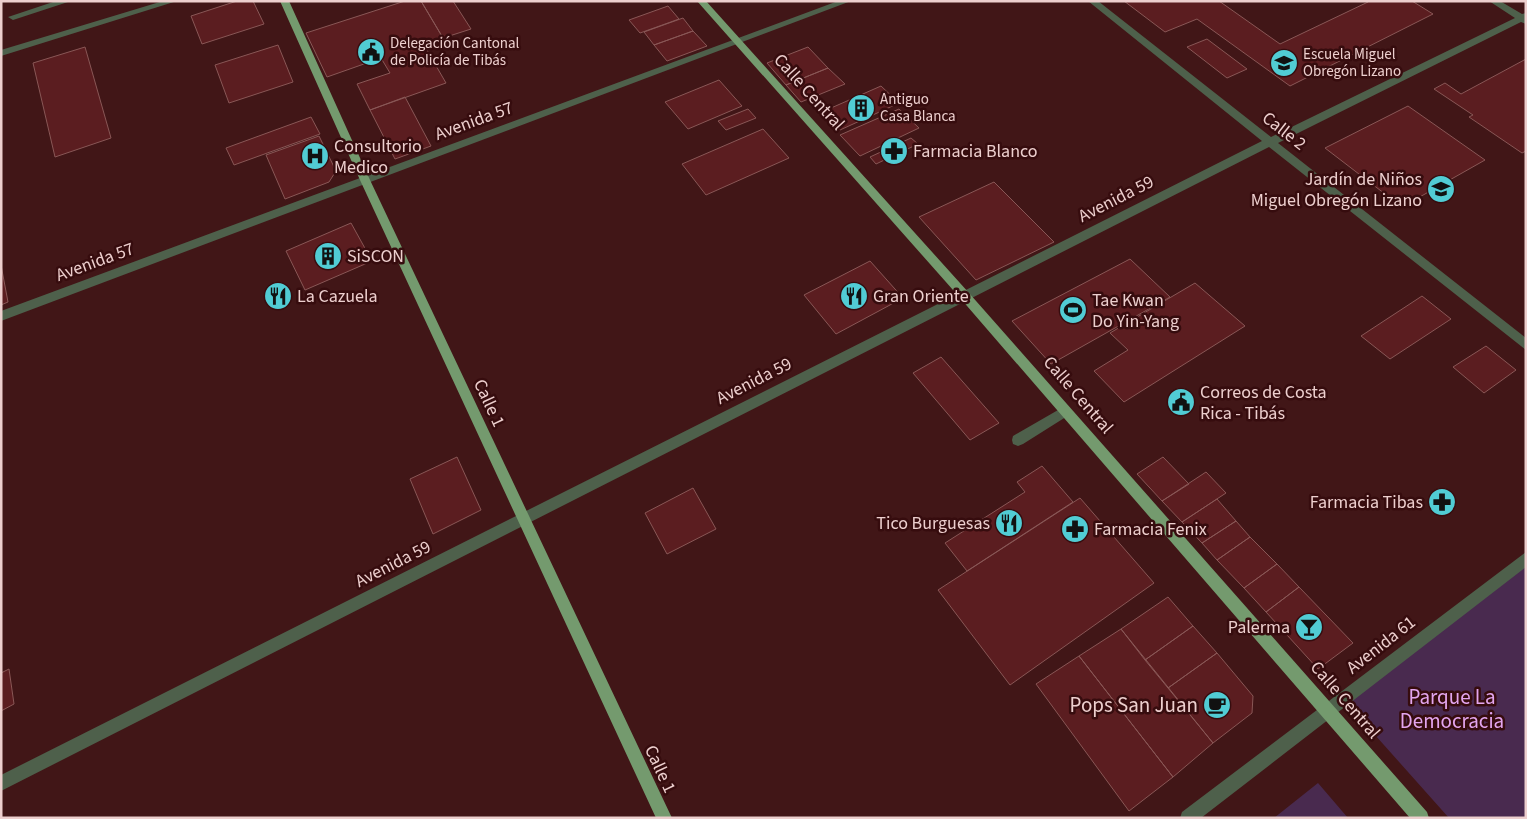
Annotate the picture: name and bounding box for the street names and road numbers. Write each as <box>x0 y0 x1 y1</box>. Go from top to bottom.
street label: Calle Central <box>768 48 850 136</box>
street label: Avenida 57 <box>431 95 517 147</box>
street label: Calle 2 <box>1257 106 1311 156</box>
street label: Avenida 59 <box>1074 169 1158 229</box>
street label: Avenida 57 <box>52 236 138 288</box>
street label: Avenida 59 <box>712 351 796 411</box>
street label: Calle Central <box>1037 351 1119 439</box>
street label: Calle 1 <box>467 375 511 431</box>
street label: Avenida 59 <box>351 534 435 594</box>
street label: Avenida 61 <box>1341 610 1421 680</box>
street label: Calle Central <box>1304 656 1386 744</box>
street label: Calle 1 <box>638 741 682 797</box>

